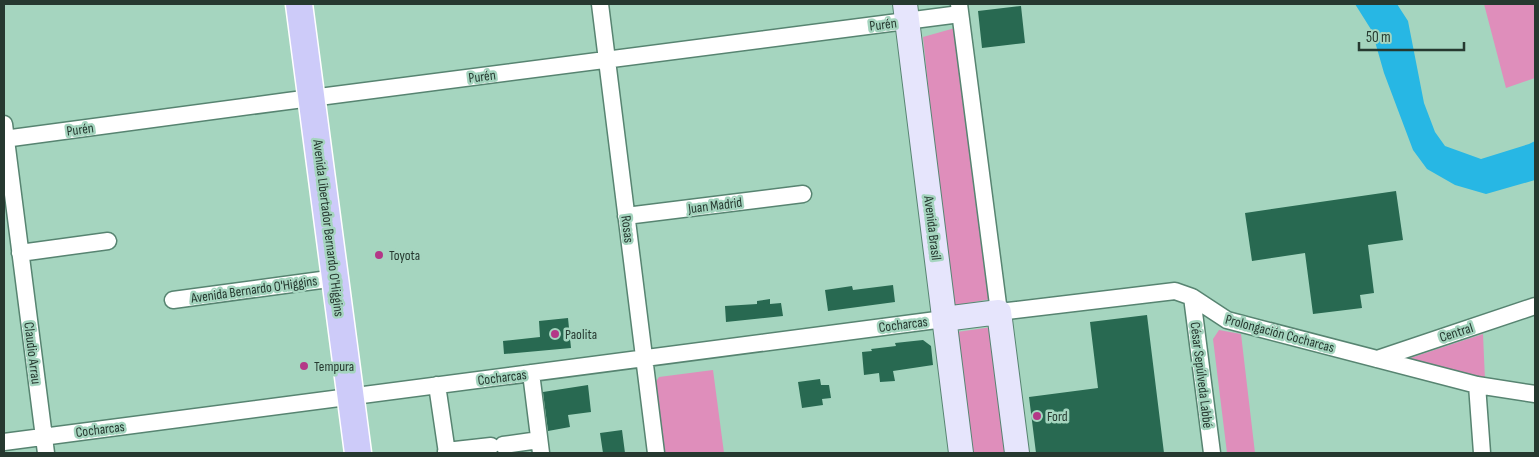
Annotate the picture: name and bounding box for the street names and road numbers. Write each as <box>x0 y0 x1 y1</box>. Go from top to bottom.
street label: Purén <box>869 14 898 35</box>
street label: Purén <box>468 66 497 87</box>
street label: Purén <box>65 119 95 140</box>
street label: Avenida Libertador Bernardo O'Higgins <box>309 138 348 318</box>
street label: Juan Madrid <box>686 194 743 217</box>
street label: Avenida Brasil <box>920 194 945 261</box>
street label: Rosas <box>617 214 638 244</box>
street label: Avenida Bernardo O'Higgins <box>189 272 318 307</box>
street label: Prolongación Cocharcas <box>1224 311 1336 356</box>
street label: Cocharcas <box>878 313 928 336</box>
street label: Central <box>1437 319 1475 346</box>
street label: Claudio Arrau <box>20 321 45 385</box>
street label: César Sepúlveda Labbé <box>1187 321 1216 429</box>
street label: Cocharcas <box>477 366 527 389</box>
street label: Cocharcas <box>75 418 125 441</box>

